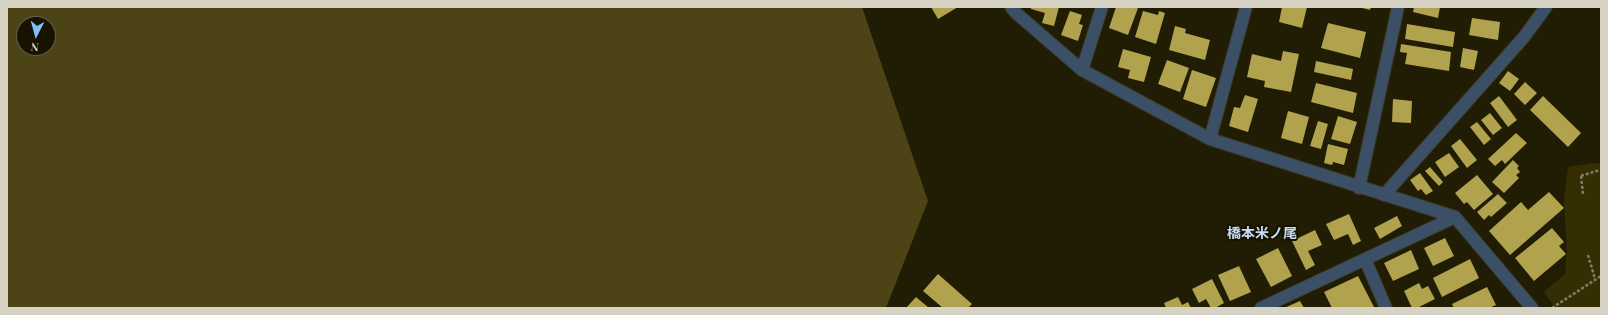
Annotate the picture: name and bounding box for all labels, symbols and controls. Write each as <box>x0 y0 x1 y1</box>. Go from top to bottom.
north arrow <box>16 16 56 56</box>
text: N <box>30 40 40 55</box>
district label: 橋本米ノ尾 <box>1227 226 1297 242</box>

